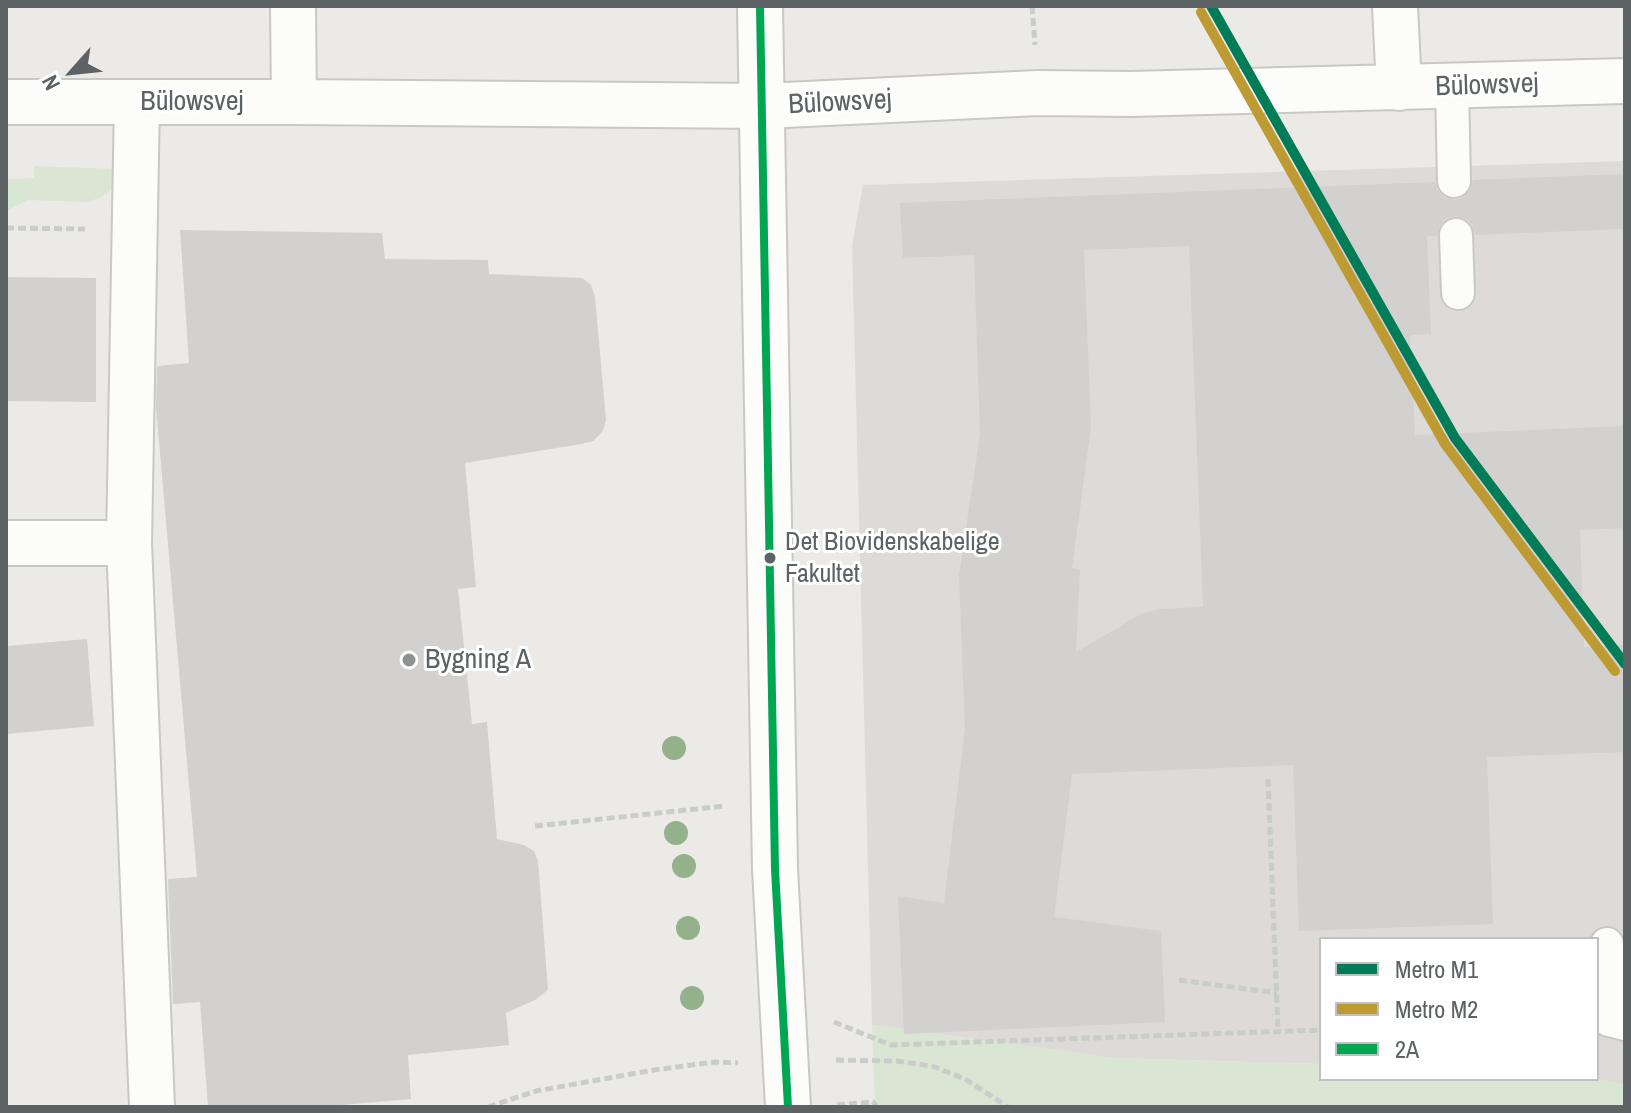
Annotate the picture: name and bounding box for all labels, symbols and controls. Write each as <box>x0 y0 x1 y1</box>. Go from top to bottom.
north arrow <box>32 32 112 112</box>
street label: Bülowsvej <box>1435 67 1539 105</box>
text: N <box>34 70 67 96</box>
street label: Bülowsvej <box>788 84 892 122</box>
street label: Bülowsvej <box>140 85 244 119</box>
place label: Det Biovidenskabelige Fakultet <box>785 527 1000 588</box>
marker: Det Biovidenskabelige Fakultet <box>762 550 778 566</box>
place label: Bygning A <box>425 643 531 677</box>
marker: Bygning A <box>400 651 418 669</box>
legend <box>1319 937 1599 1081</box>
text: Metro M1 <box>1395 953 1478 985</box>
text: Metro M2 <box>1395 993 1478 1025</box>
text: 2A <box>1395 1033 1419 1065</box>

